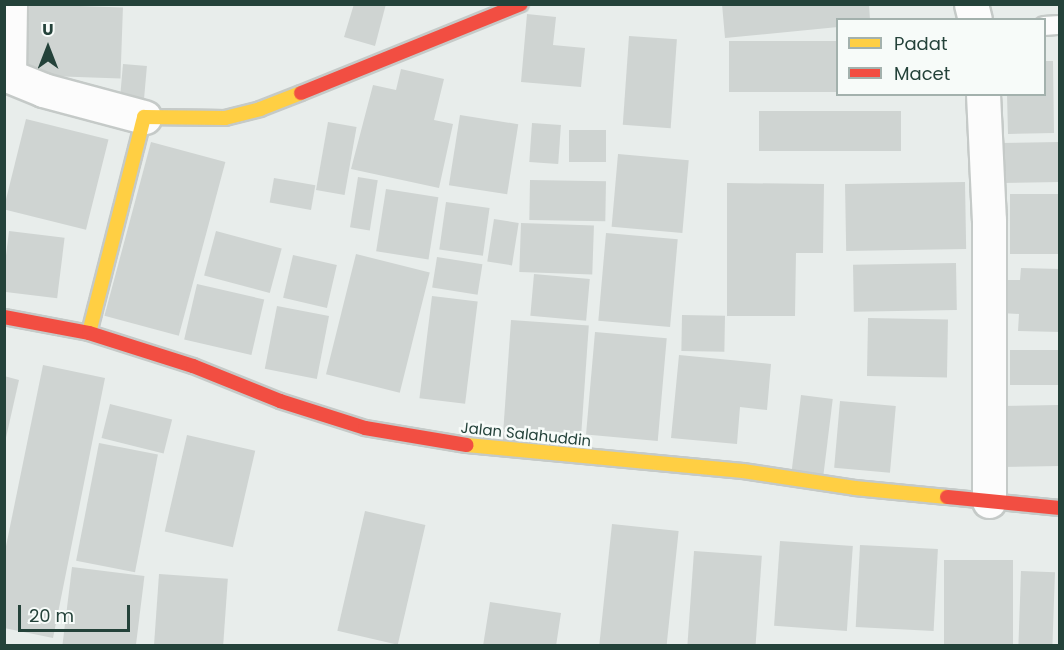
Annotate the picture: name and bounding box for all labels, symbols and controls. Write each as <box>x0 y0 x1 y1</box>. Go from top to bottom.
north arrow <box>18 18 78 78</box>
text: U <box>42 18 54 41</box>
legend <box>836 18 1046 96</box>
text: Padat <box>894 31 947 56</box>
text: Macet <box>894 61 950 86</box>
street label: Jalan Salahuddin <box>460 418 592 450</box>
scale bar <box>21 593 134 631</box>
text: 20 m <box>29 603 74 628</box>

